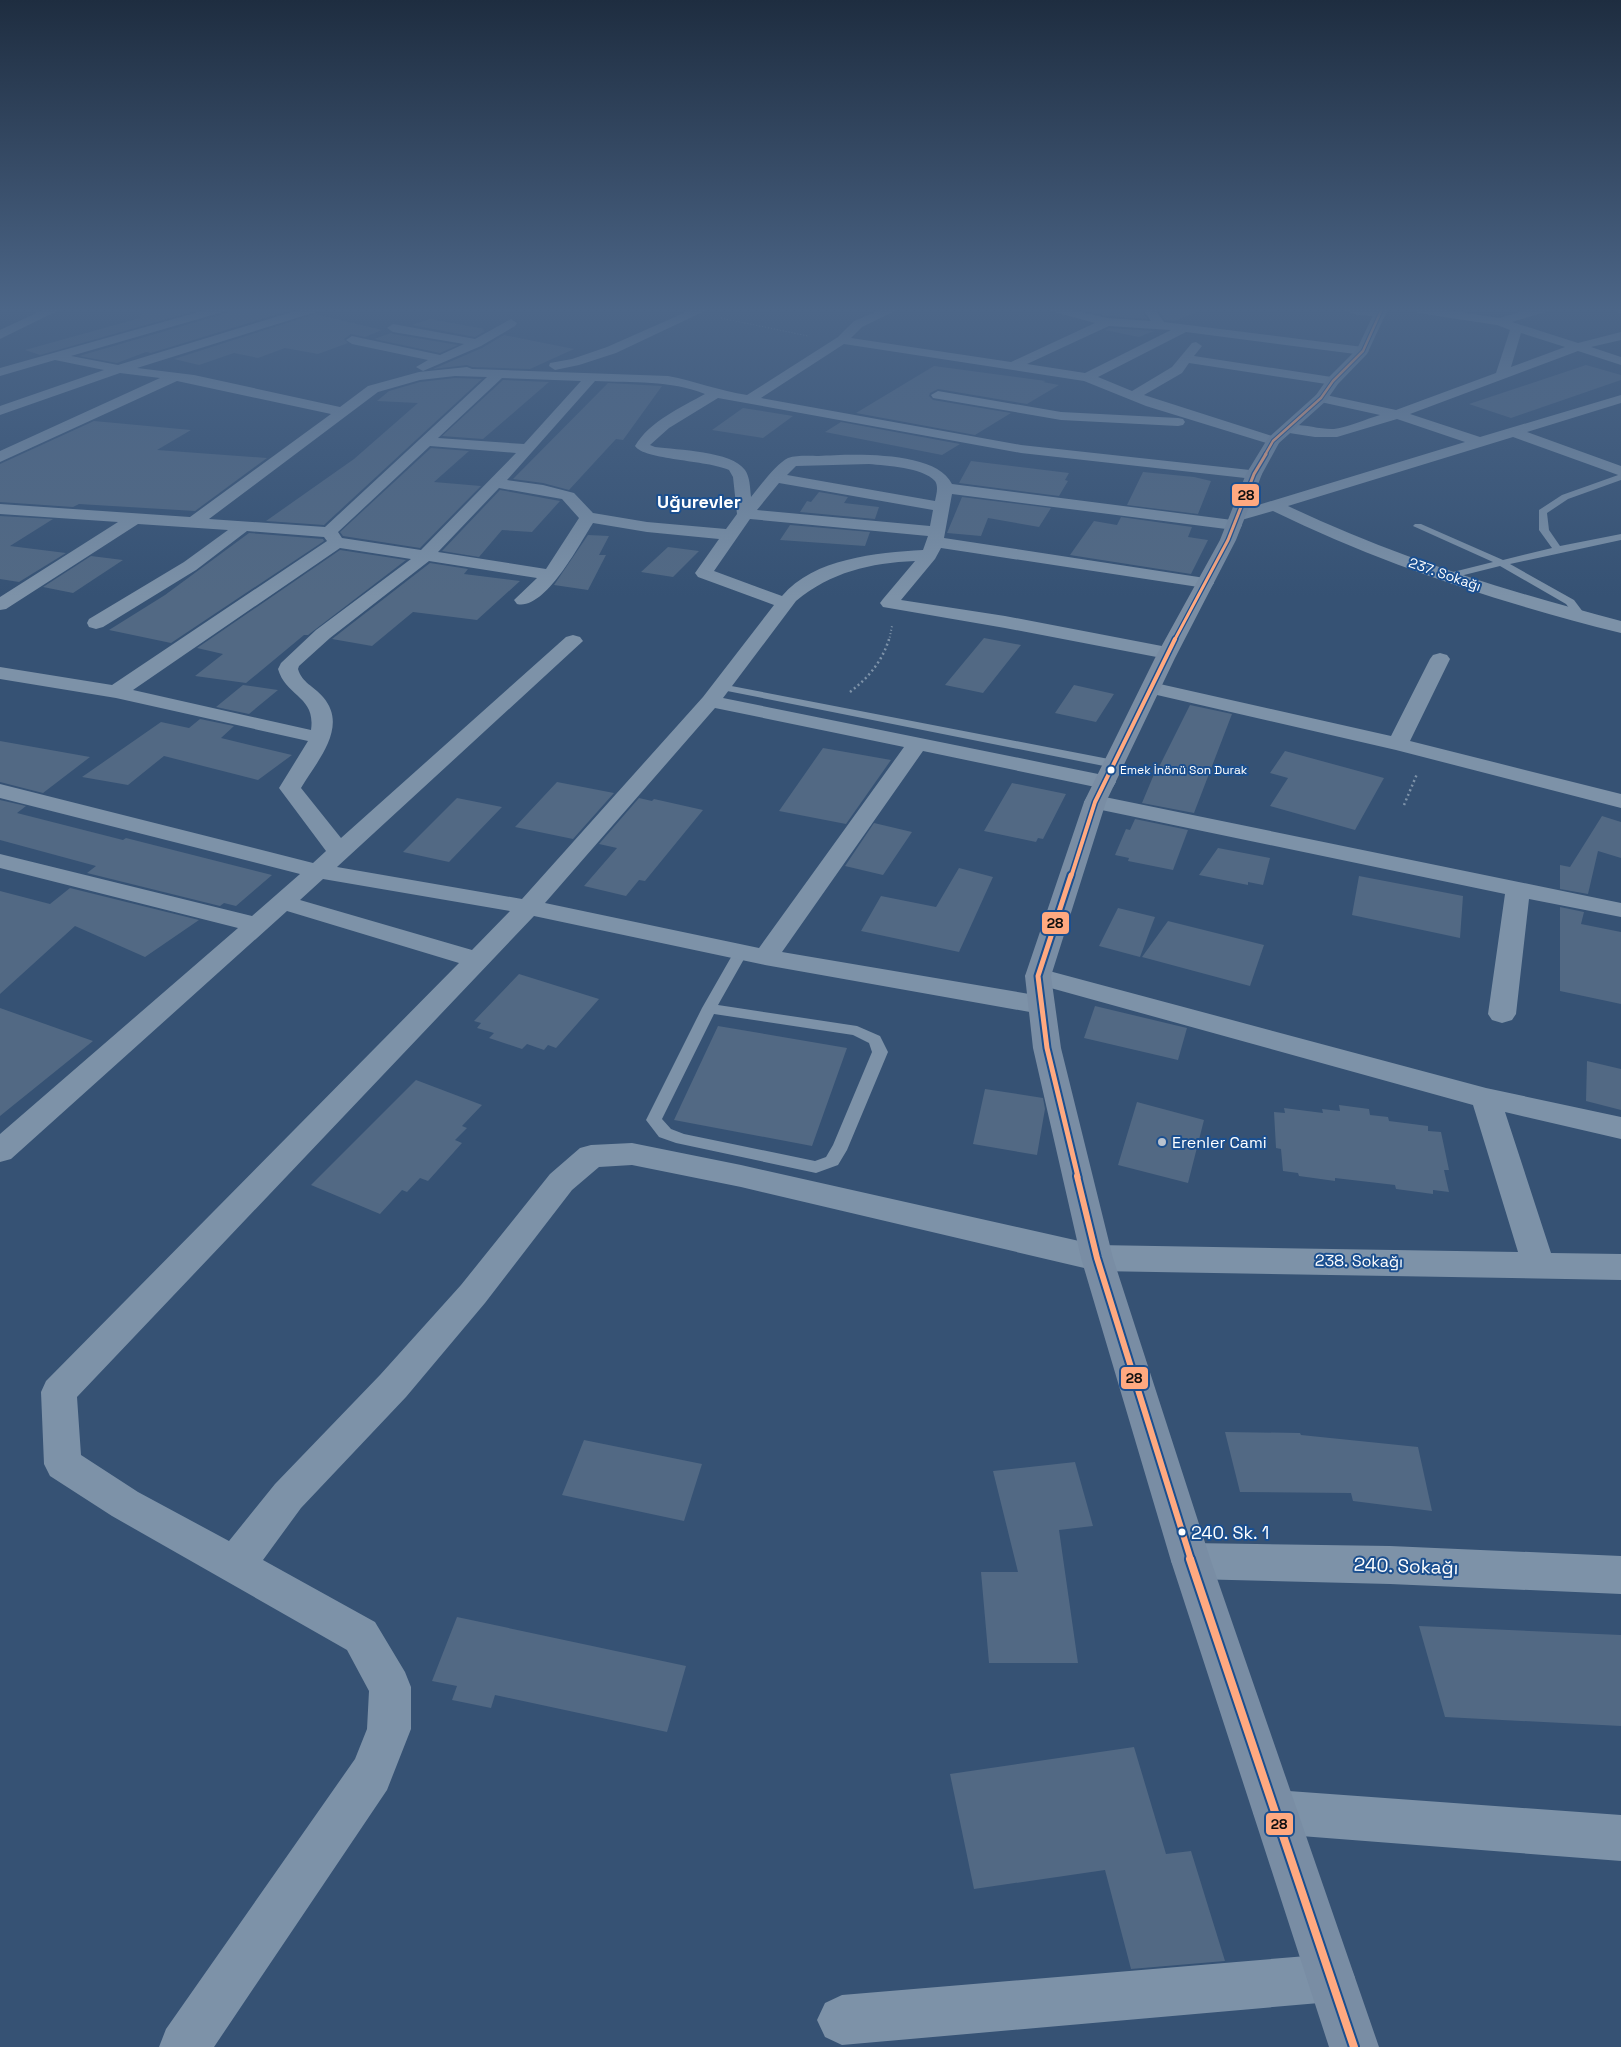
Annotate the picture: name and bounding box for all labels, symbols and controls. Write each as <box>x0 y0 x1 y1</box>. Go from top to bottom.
line badge: 28 <box>1231 483 1260 507</box>
text: 28 <box>1238 486 1255 504</box>
district label: Uğurevler <box>657 490 741 513</box>
street label: 237. Sokağı <box>1406 553 1484 595</box>
place label: Emek İnönü Son Durak <box>1120 762 1248 778</box>
marker: Emek İnönü Son Durak <box>1106 765 1116 775</box>
line badge: 28 <box>1041 911 1070 935</box>
text: 28 <box>1047 914 1064 932</box>
place label: Erenler Cami <box>1172 1132 1267 1153</box>
marker: Erenler Cami <box>1156 1136 1168 1148</box>
street label: 238. Sokağı <box>1315 1250 1403 1272</box>
line badge: 28 <box>1120 1366 1149 1390</box>
text: 28 <box>1126 1369 1143 1387</box>
place label: 240. Sk. 1 <box>1191 1521 1269 1544</box>
marker: 240. Sk. 1 <box>1177 1527 1187 1537</box>
street label: 240. Sokağı <box>1353 1552 1459 1580</box>
line badge: 28 <box>1265 1812 1294 1836</box>
text: 28 <box>1271 1815 1288 1833</box>

